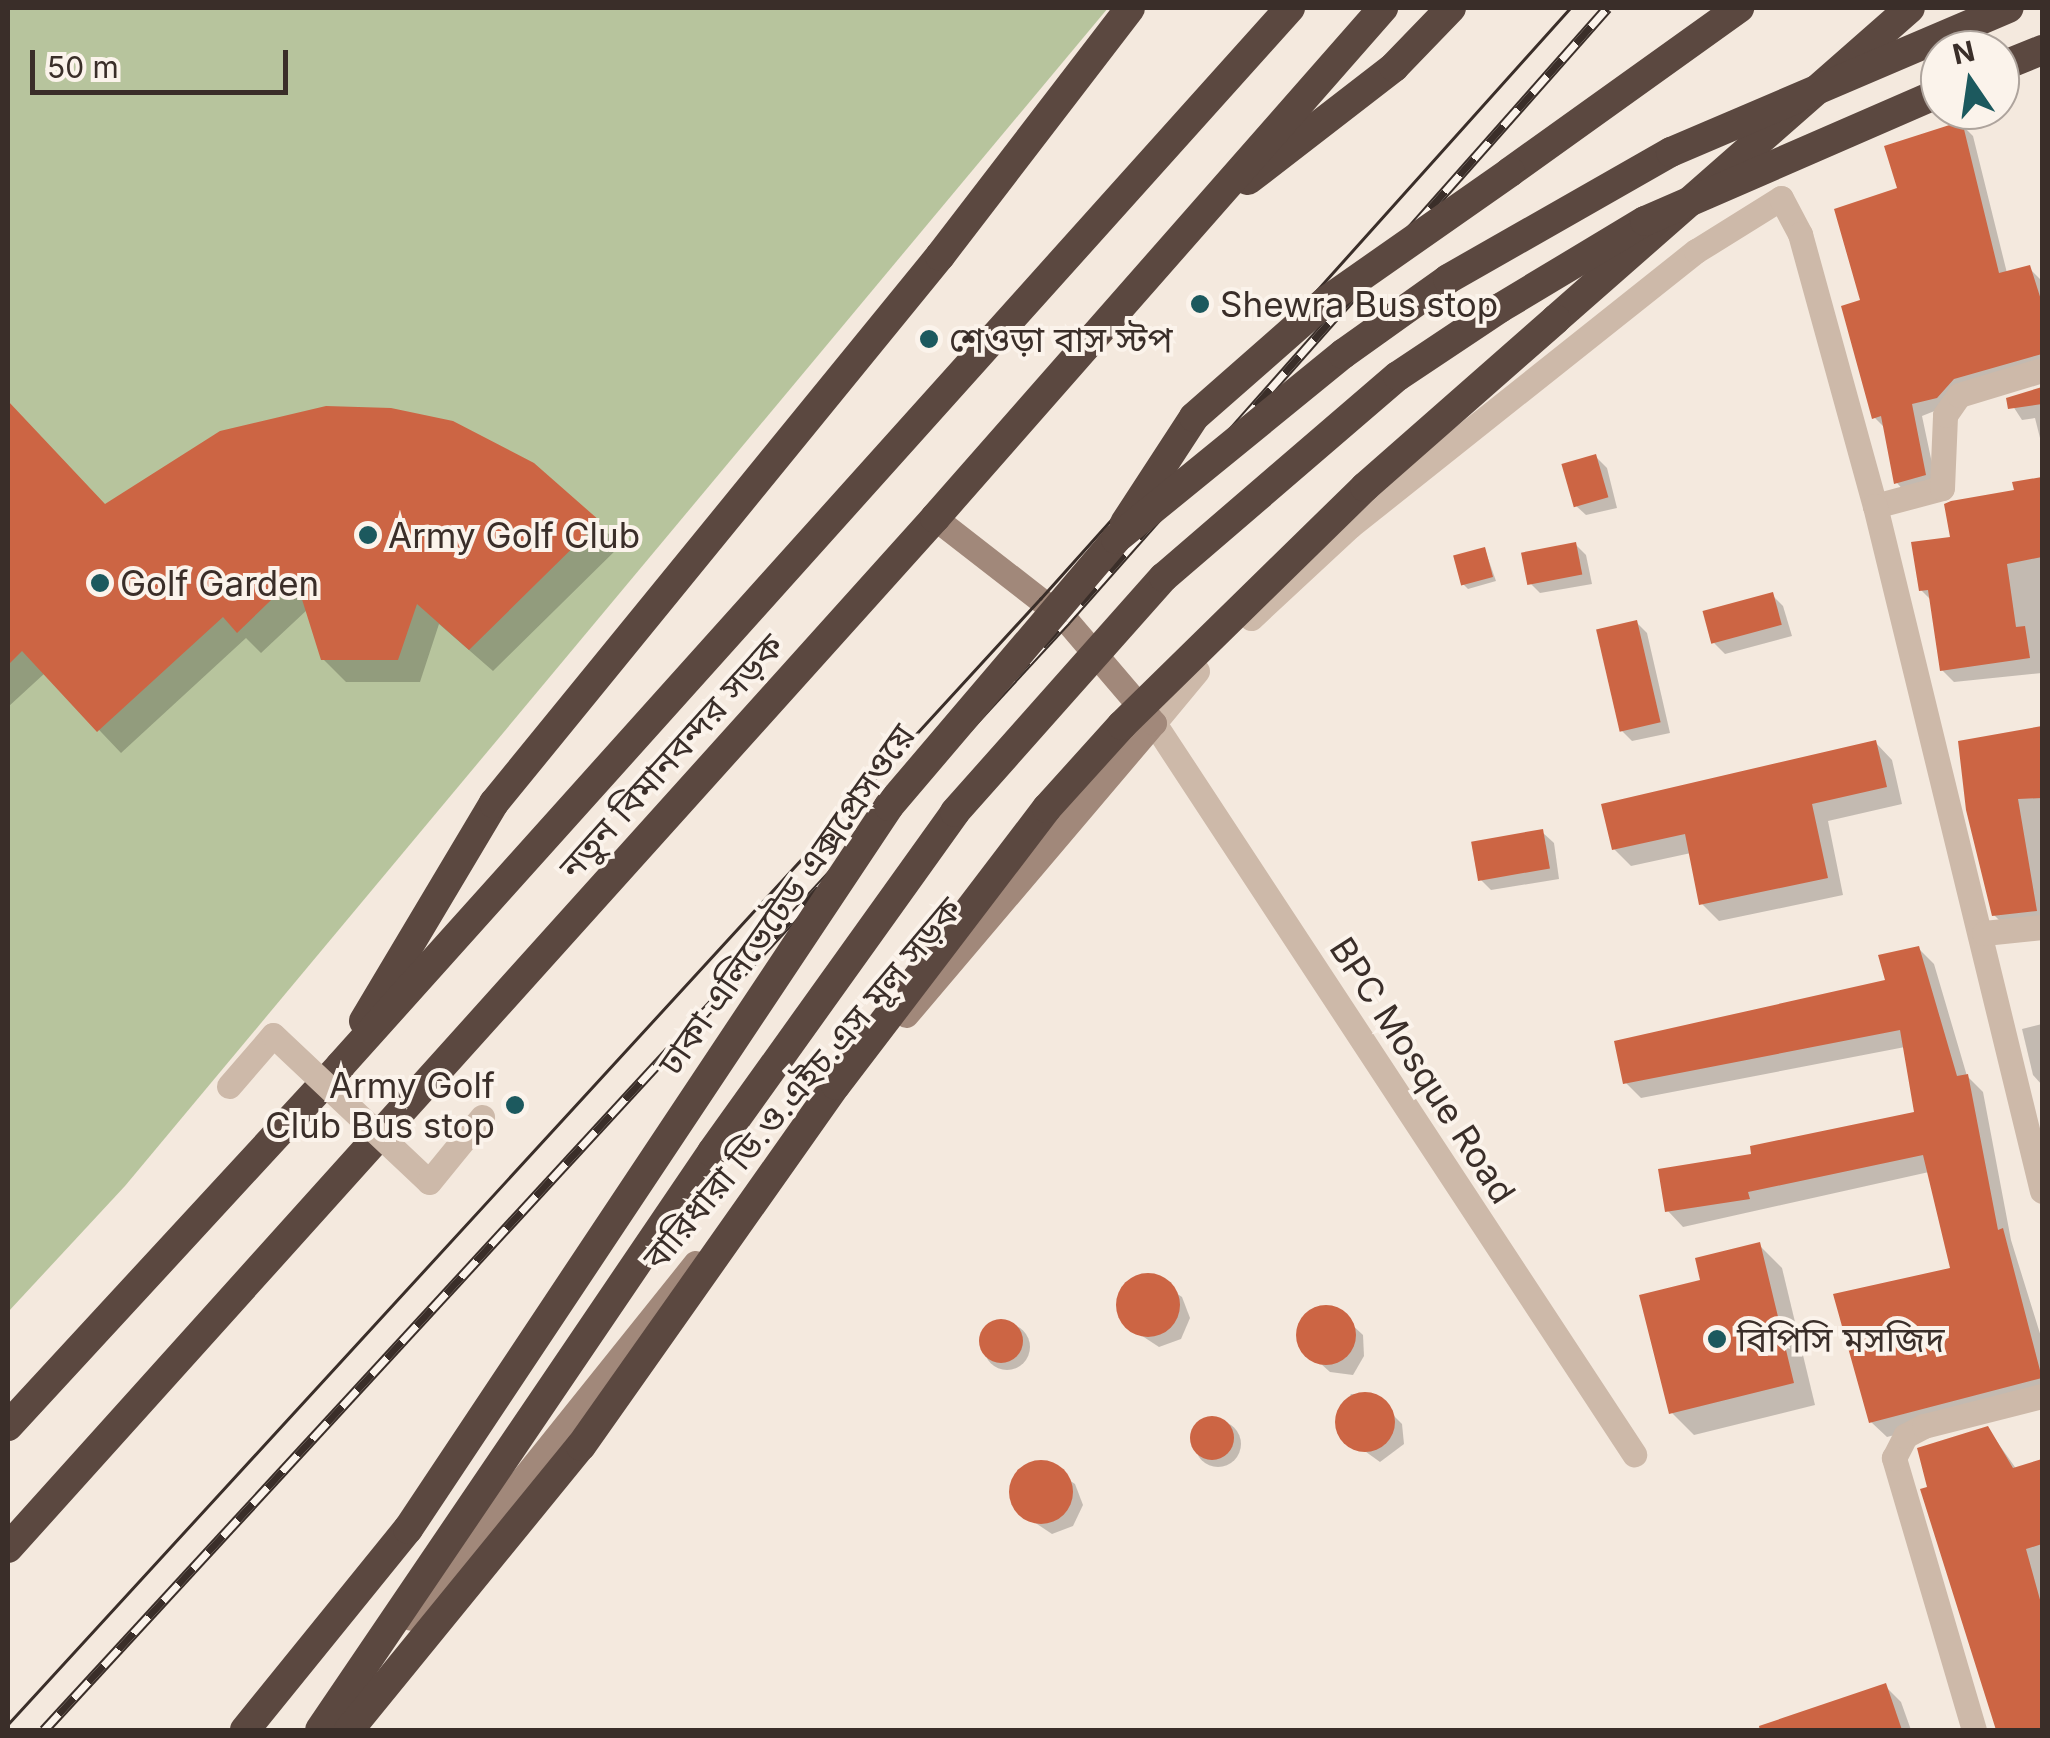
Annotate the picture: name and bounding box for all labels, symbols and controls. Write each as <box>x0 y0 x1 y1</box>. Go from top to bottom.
scale bar <box>35 30 292 92</box>
north arrow <box>1920 30 2020 130</box>
text: N <box>1949 34 1978 72</box>
text: 50 m <box>47 49 119 85</box>
place label: Shewra Bus stop <box>1220 283 1498 325</box>
marker: Shewra Bus stop <box>1189 293 1211 315</box>
place label: শেওড়া বাস স্টপ <box>949 318 1172 360</box>
marker: শেওড়া বাস স্টপ <box>918 328 940 350</box>
place label: Army Golf Club <box>388 514 640 556</box>
marker: Army Golf Club <box>357 524 379 546</box>
place label: Golf Garden <box>120 562 319 604</box>
marker: Golf Garden <box>89 572 111 594</box>
street label: নতুন বিমানবন্দর সড়ক <box>550 625 792 887</box>
street label: ঢাকা এলিভেটেড এক্সপ্রেসওয়ে <box>649 716 923 1082</box>
street label: বারিধারা ডি.ও.এইচ.এস মূল সড়ক <box>634 888 970 1278</box>
street label: BPC Mosque Road <box>1321 929 1525 1211</box>
place label: Army Golf Club Bus stop <box>265 1064 495 1146</box>
marker: Army Golf Club Bus stop <box>504 1094 526 1116</box>
place label: বিপিসি মসজিদ <box>1737 1318 1945 1360</box>
marker: বিপিসি মসজিদ <box>1706 1328 1728 1350</box>

